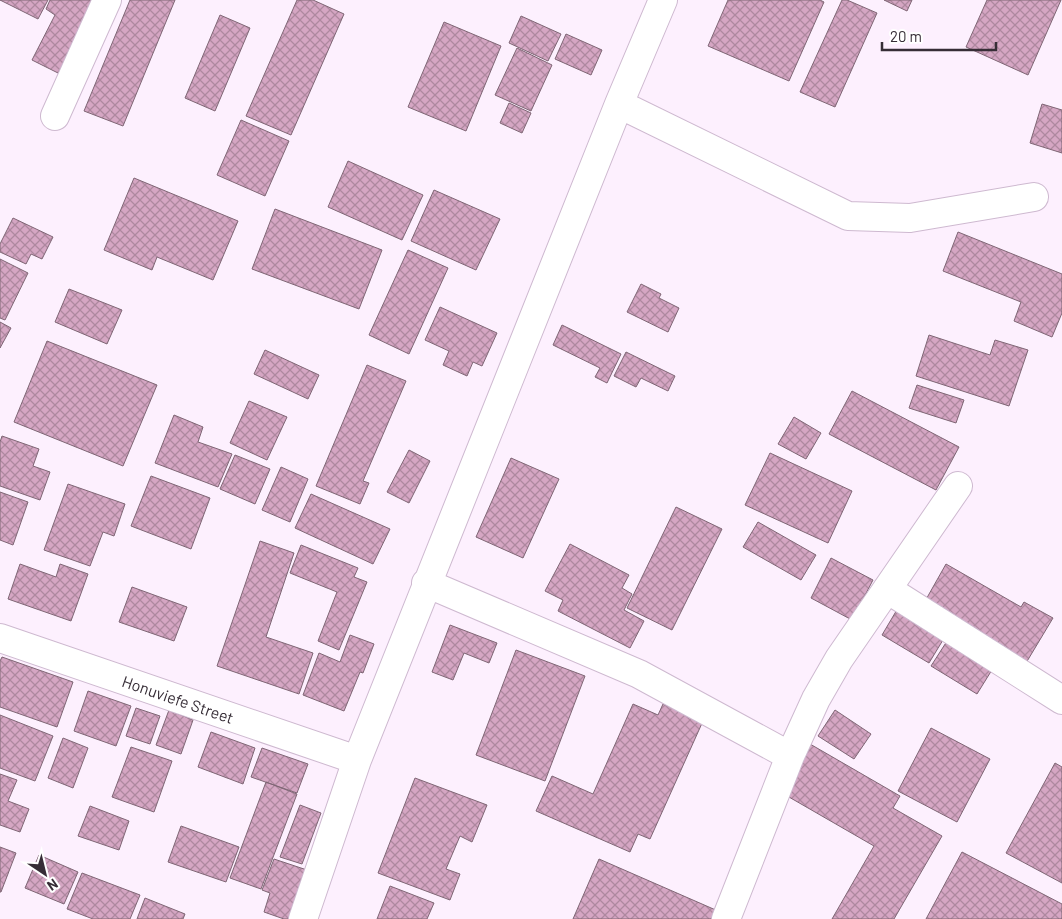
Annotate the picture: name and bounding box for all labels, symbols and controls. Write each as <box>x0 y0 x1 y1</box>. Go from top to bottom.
scale bar <box>882 20 996 52</box>
text: 20 m <box>890 27 922 45</box>
street label: Honuviefe Street <box>120 671 236 727</box>
north arrow <box>20 849 70 899</box>
text: N <box>44 875 61 895</box>

